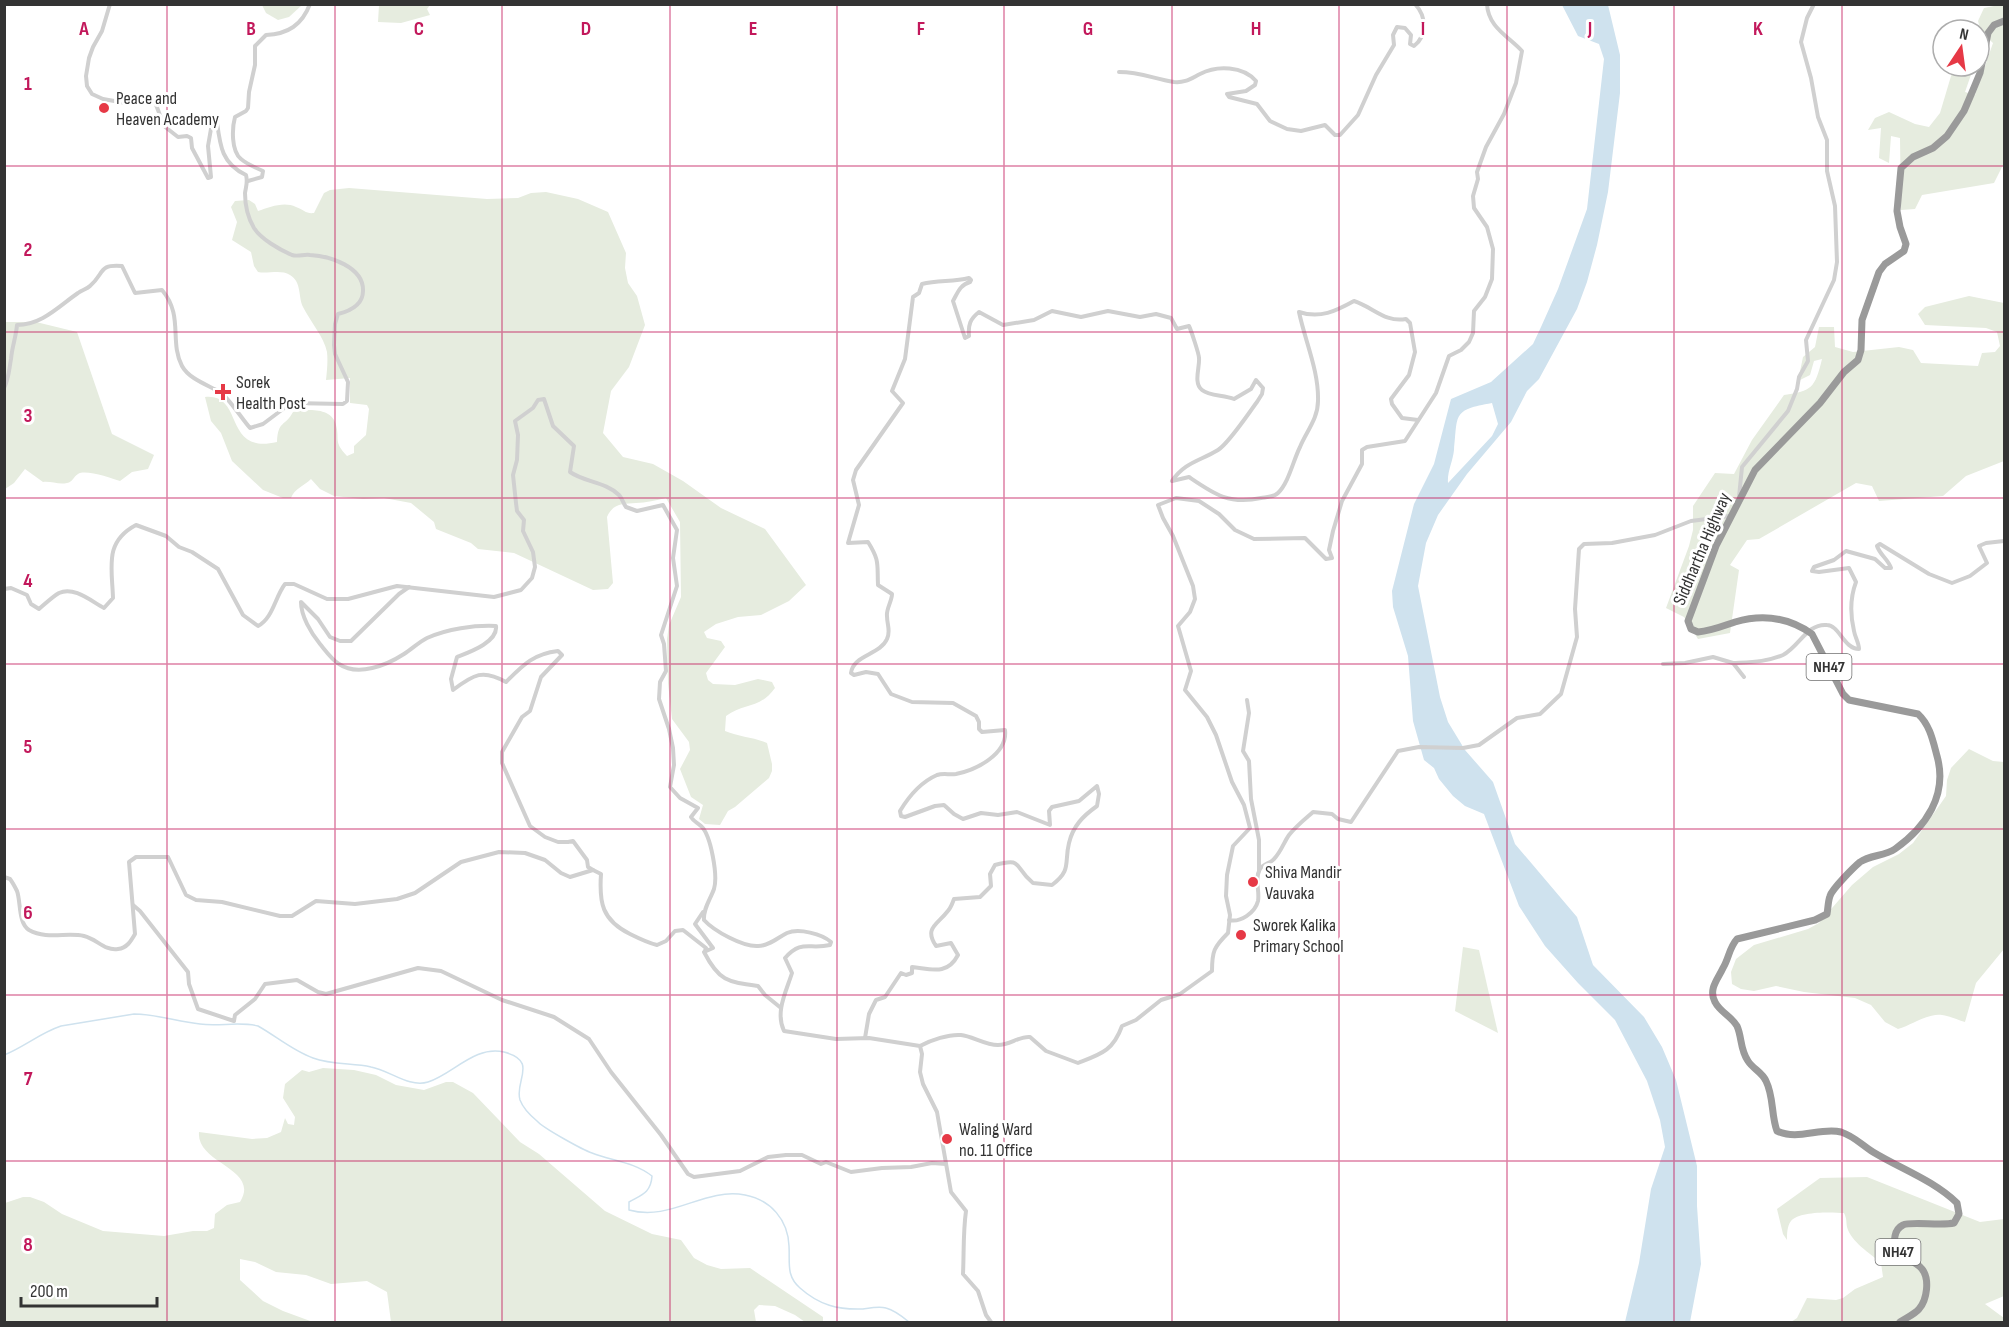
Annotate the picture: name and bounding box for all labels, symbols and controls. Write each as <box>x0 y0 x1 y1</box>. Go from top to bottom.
text: A <box>78 17 89 41</box>
text: B <box>246 17 256 41</box>
text: C <box>414 17 424 41</box>
text: D <box>581 17 591 41</box>
text: E <box>749 17 757 41</box>
text: F <box>917 17 925 41</box>
text: G <box>1083 17 1093 41</box>
text: H <box>1251 17 1261 41</box>
text: I <box>1421 17 1425 41</box>
text: J <box>1587 17 1592 41</box>
text: K <box>1753 17 1763 41</box>
north arrow <box>1931 18 1991 78</box>
text: N <box>1958 25 1970 45</box>
text: 1 <box>24 72 32 96</box>
place label: Peace and Heaven Academy <box>116 88 219 130</box>
marker: Peace and Heaven Academy <box>97 101 111 115</box>
text: 2 <box>24 238 32 262</box>
place label: Sorek Health Post <box>236 372 306 414</box>
marker: Sorek Health Post <box>214 383 232 401</box>
text: 3 <box>24 404 33 428</box>
street label: Siddhartha Highway <box>1669 490 1735 608</box>
text: 4 <box>23 569 33 593</box>
road number: NH47 <box>1806 654 1852 680</box>
text: 5 <box>24 735 33 759</box>
place label: Shiva Mandir Vauvaka <box>1265 862 1342 904</box>
marker: Shiva Mandir Vauvaka <box>1246 875 1260 889</box>
text: 6 <box>23 901 33 925</box>
place label: Sworek Kalika Primary School <box>1253 915 1344 957</box>
marker: Sworek Kalika Primary School <box>1234 928 1248 942</box>
text: 7 <box>24 1067 33 1091</box>
place label: Waling Ward no. 11 Office <box>959 1119 1033 1161</box>
marker: Waling Ward no. 11 Office <box>940 1132 954 1146</box>
text: 8 <box>23 1233 33 1257</box>
road number: NH47 <box>1876 1239 1920 1265</box>
scale bar <box>21 1270 158 1308</box>
text: 200 m <box>30 1281 68 1302</box>

